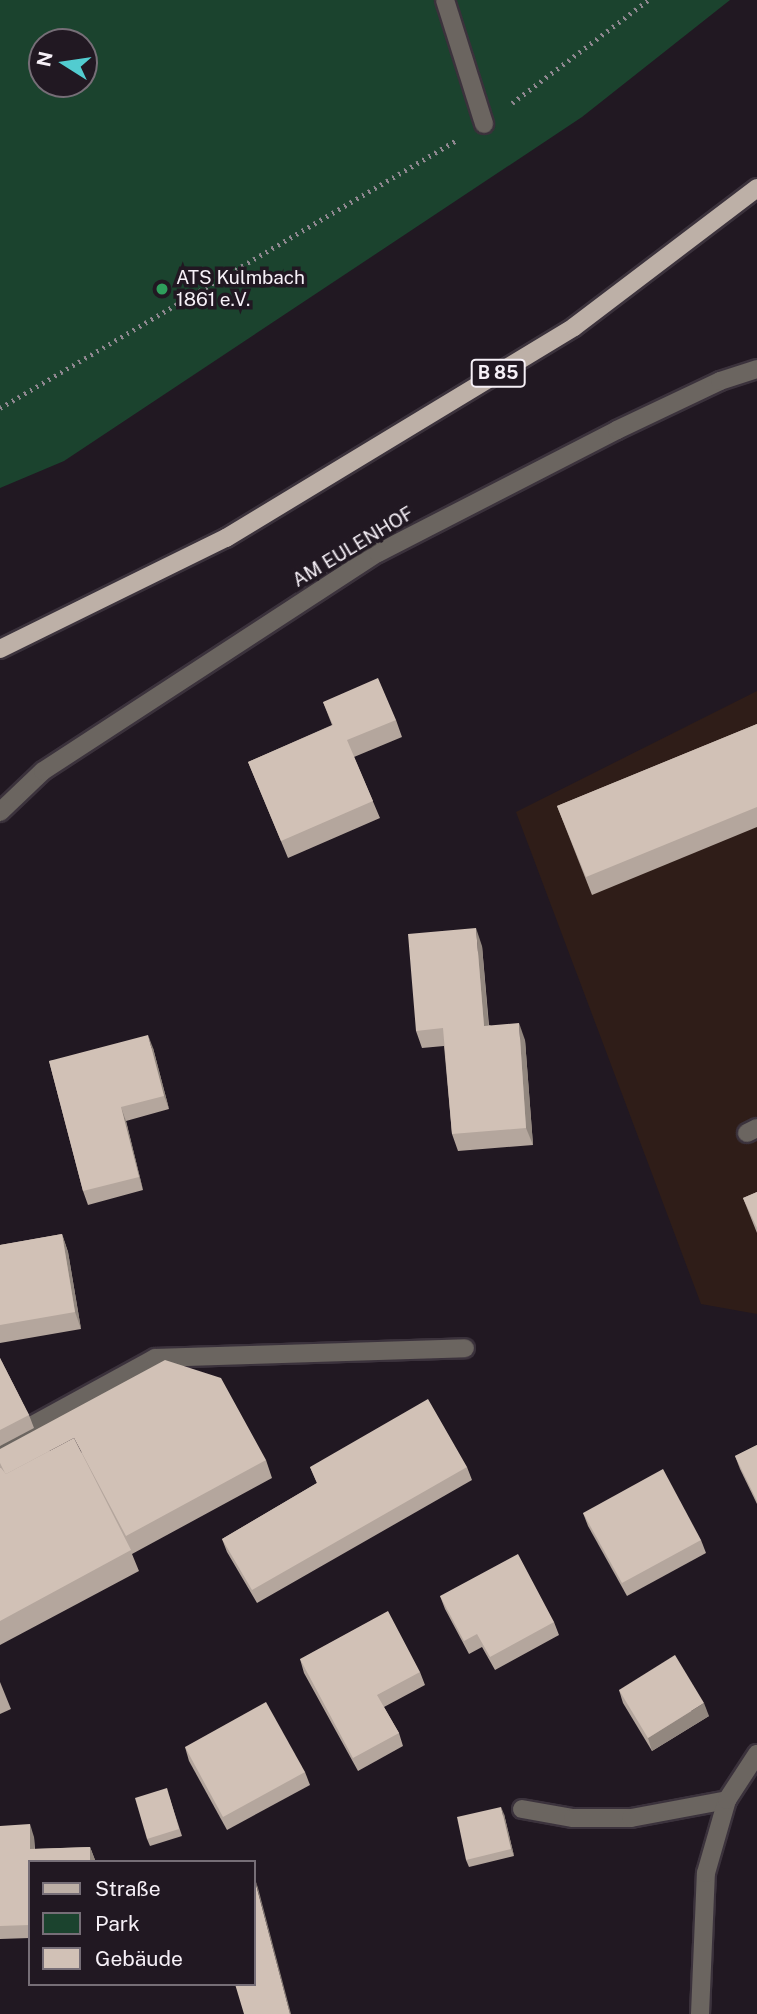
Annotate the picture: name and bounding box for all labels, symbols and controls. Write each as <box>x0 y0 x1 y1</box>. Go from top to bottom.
north arrow <box>28 28 98 98</box>
text: N <box>32 50 57 69</box>
place label: ATS Kulmbach 1861 e.V. <box>176 267 305 311</box>
marker: ATS Kulmbach 1861 e.V. <box>154 281 170 297</box>
road number: B 85 <box>470 358 526 388</box>
street label: AM EULENHOF <box>288 502 418 592</box>
legend <box>28 1860 256 1986</box>
text: Straße <box>95 1876 161 1901</box>
text: Park <box>95 1911 140 1936</box>
text: Gebäude <box>95 1946 183 1971</box>

